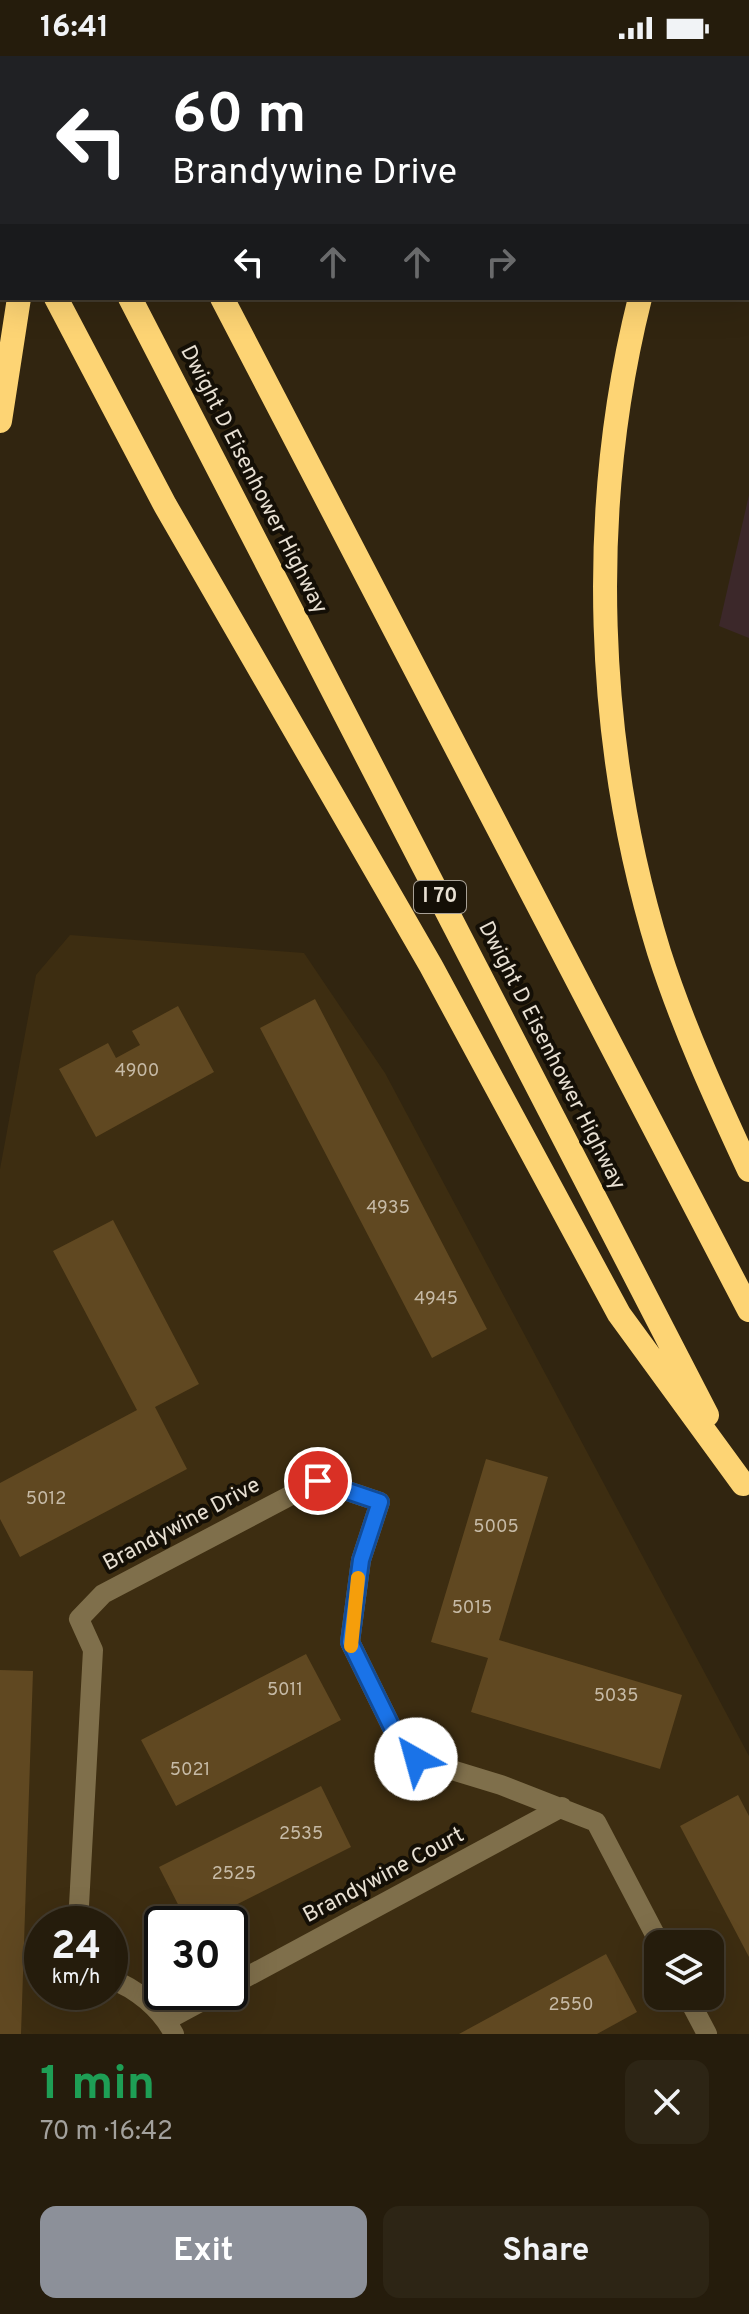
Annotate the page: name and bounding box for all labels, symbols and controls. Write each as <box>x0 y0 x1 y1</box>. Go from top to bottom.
text: 16:41 <box>40 10 109 47</box>
text: 60 m <box>172 82 306 152</box>
icon: left <box>40 88 144 192</box>
text: Brandywine Drive <box>172 151 457 197</box>
icon: left <box>227 240 271 284</box>
icon: ahead <box>311 240 355 284</box>
icon: ahead <box>395 240 439 284</box>
icon: right <box>479 240 523 284</box>
street label: Dwight D Eisenhower Highway <box>173 341 333 619</box>
road number: I 70 <box>414 881 466 913</box>
street label: Dwight D Eisenhower Highway <box>471 917 631 1195</box>
house number: 4900 <box>115 1060 159 1083</box>
house number: 4935 <box>366 1197 410 1220</box>
house number: 4945 <box>414 1288 458 1311</box>
pin <box>284 1447 352 1515</box>
icon: arrive <box>296 1459 340 1503</box>
street label: Brandywine Drive <box>99 1472 265 1578</box>
house number: 5012 <box>26 1488 66 1511</box>
house number: 5005 <box>473 1516 519 1539</box>
house number: 5015 <box>452 1597 492 1620</box>
house number: 5011 <box>267 1679 303 1702</box>
house number: 5035 <box>594 1685 638 1708</box>
position arrow <box>374 1717 458 1801</box>
house number: 5021 <box>170 1759 210 1782</box>
street label: Brandywine Court <box>299 1822 469 1930</box>
house number: 2535 <box>279 1823 323 1846</box>
house number: 2525 <box>212 1863 256 1886</box>
speed limit sign: 30 <box>144 1906 248 2010</box>
text: 24 <box>51 1923 101 1973</box>
map controls <box>644 1930 724 2010</box>
button: layers <box>644 1930 724 2010</box>
text: km/h <box>52 1965 100 1991</box>
house number: 2550 <box>549 1994 593 2017</box>
text: 1 min <box>40 2056 155 2116</box>
button: close <box>625 2060 709 2144</box>
text: 70 m · 16:42 <box>40 2116 173 2149</box>
button: Exit <box>40 2206 367 2298</box>
button: Share <box>383 2206 709 2298</box>

